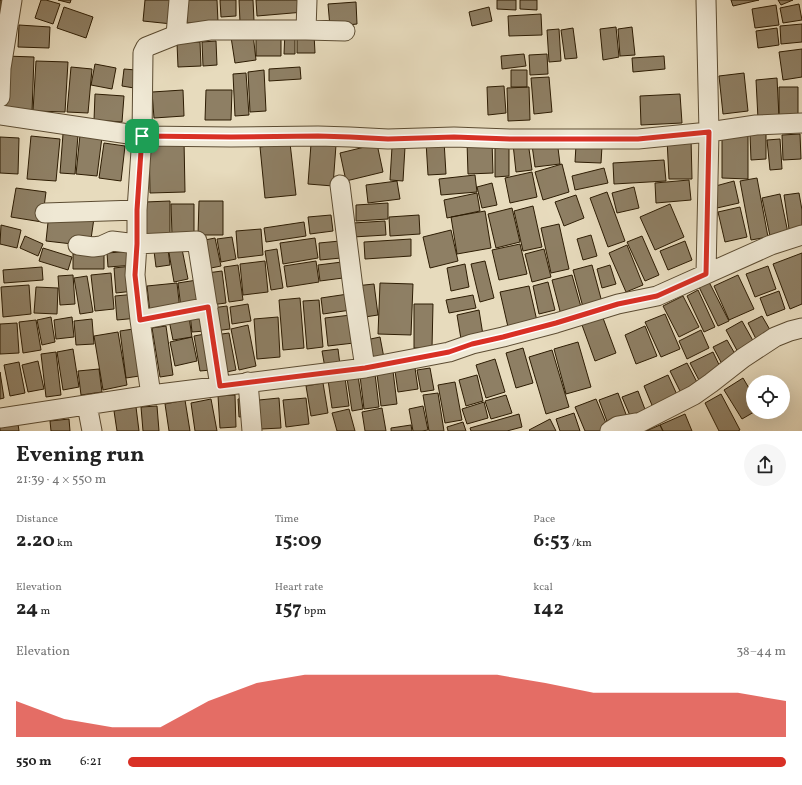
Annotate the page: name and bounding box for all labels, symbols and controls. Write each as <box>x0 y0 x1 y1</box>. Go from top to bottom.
pin <box>125 119 159 153</box>
icon: arrive <box>131 125 153 147</box>
map controls <box>746 375 790 419</box>
button: locate <box>746 375 790 419</box>
text: Evening run <box>16 440 145 471</box>
button: share <box>744 444 786 486</box>
text: 21:39 · 4 × 550 m <box>16 471 106 489</box>
text: Distance <box>16 512 58 527</box>
text: Time <box>275 512 299 527</box>
text: Pace <box>533 512 555 527</box>
text: 2.20 <box>16 527 55 555</box>
text: 15:09 <box>275 527 321 555</box>
text: 6:53 <box>533 527 570 555</box>
text: km <box>55 536 73 551</box>
text: /km <box>570 536 592 551</box>
text: Elevation <box>16 580 62 595</box>
text: Heart rate <box>275 580 323 595</box>
text: kcal <box>533 580 553 595</box>
text: 24 <box>16 595 38 623</box>
text: 157 <box>275 595 302 623</box>
text: 142 <box>533 595 564 623</box>
text: m <box>38 604 50 619</box>
text: bpm <box>302 604 326 619</box>
text: Elevation <box>16 643 70 661</box>
text: 38–44 m <box>736 643 786 661</box>
text: 550 m <box>16 753 52 771</box>
text: 6:21 <box>80 753 102 771</box>

